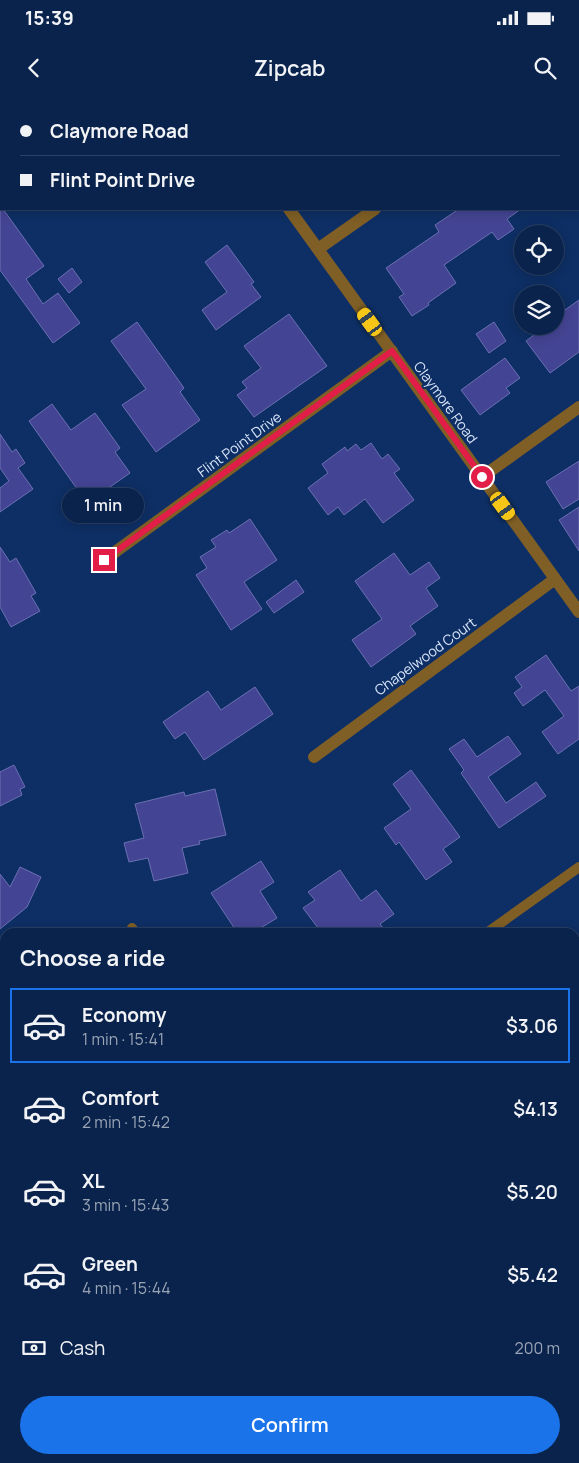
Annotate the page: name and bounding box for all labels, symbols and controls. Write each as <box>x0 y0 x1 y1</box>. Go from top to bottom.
text: 15:39 <box>25 5 74 31</box>
text: Zipcab <box>254 53 325 83</box>
icon: back <box>20 54 48 82</box>
icon: search <box>531 54 559 82</box>
text: Claymore Road <box>50 118 189 144</box>
text: Flint Point Drive <box>50 167 195 193</box>
map controls <box>514 225 564 335</box>
button: locate <box>514 225 564 275</box>
button: layers <box>514 285 564 335</box>
car <box>355 305 384 339</box>
street label: Claymore Road <box>410 357 482 447</box>
street label: Flint Point Drive <box>193 407 285 481</box>
route start <box>471 466 493 488</box>
callout: 1 min <box>63 488 145 522</box>
car <box>488 489 517 523</box>
text: 1 min <box>84 494 122 516</box>
route end <box>93 549 115 571</box>
street label: Chapelwood Court <box>370 612 480 699</box>
text: Choose a ride <box>20 943 165 973</box>
text: Economy <box>82 1002 166 1028</box>
icon: car <box>22 1003 67 1048</box>
text: $3.06 <box>506 1013 558 1039</box>
text: 1 min · 15:41 <box>82 1028 164 1050</box>
text: Comfort <box>82 1085 159 1111</box>
icon: car <box>22 1086 67 1131</box>
text: $4.13 <box>513 1096 558 1122</box>
text: 2 min · 15:42 <box>82 1111 170 1133</box>
text: XL <box>82 1168 105 1194</box>
icon: car <box>22 1169 67 1214</box>
text: $5.20 <box>506 1179 558 1205</box>
text: 3 min · 15:43 <box>82 1194 169 1216</box>
text: Green <box>82 1251 138 1277</box>
icon: car <box>22 1252 67 1297</box>
text: $5.42 <box>507 1262 558 1288</box>
text: 4 min · 15:44 <box>82 1277 171 1299</box>
icon: cash <box>20 1334 48 1362</box>
text: Cash <box>60 1335 105 1361</box>
text: 200 m <box>515 1337 560 1359</box>
button: Confirm <box>20 1396 560 1454</box>

